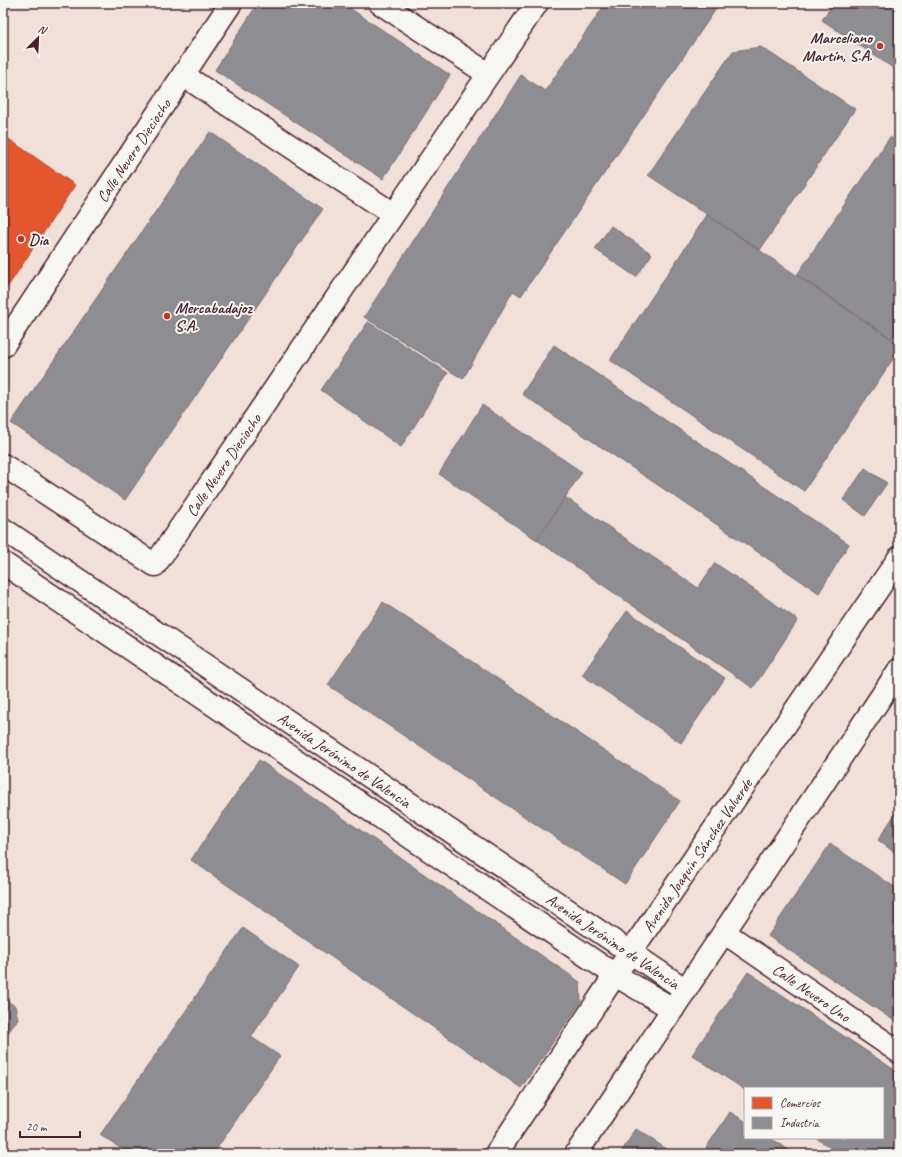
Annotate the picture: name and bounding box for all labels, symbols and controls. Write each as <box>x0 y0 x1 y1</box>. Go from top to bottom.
north arrow <box>18 18 58 58</box>
text: N <box>36 21 50 38</box>
place label: Marceliano Martín, S.A. <box>802 28 874 66</box>
marker: Marceliano Martín, S.A. <box>875 41 885 51</box>
street label: Calle Nevero Dieciocho <box>92 94 176 206</box>
place label: Dia <box>29 230 50 250</box>
marker: Dia <box>16 234 26 244</box>
place label: Mercabadajoz S.A. <box>175 298 254 336</box>
marker: Mercabadajoz S.A. <box>162 311 172 321</box>
street label: Calle Nevero Dieciocho <box>182 409 267 521</box>
street label: Avenida Jerónimo de Valencia <box>273 708 415 813</box>
street label: Avenida Joaquín Sánchez Valverde <box>638 774 758 936</box>
street label: Avenida Jerónimo de Valencia <box>542 889 684 994</box>
street label: Calle Nevero Uno <box>768 960 855 1027</box>
legend <box>744 1087 884 1139</box>
text: Comercios <box>780 1095 822 1111</box>
scale bar <box>20 1113 80 1139</box>
text: Industria <box>780 1115 820 1131</box>
text: 20 m <box>26 1119 48 1135</box>

